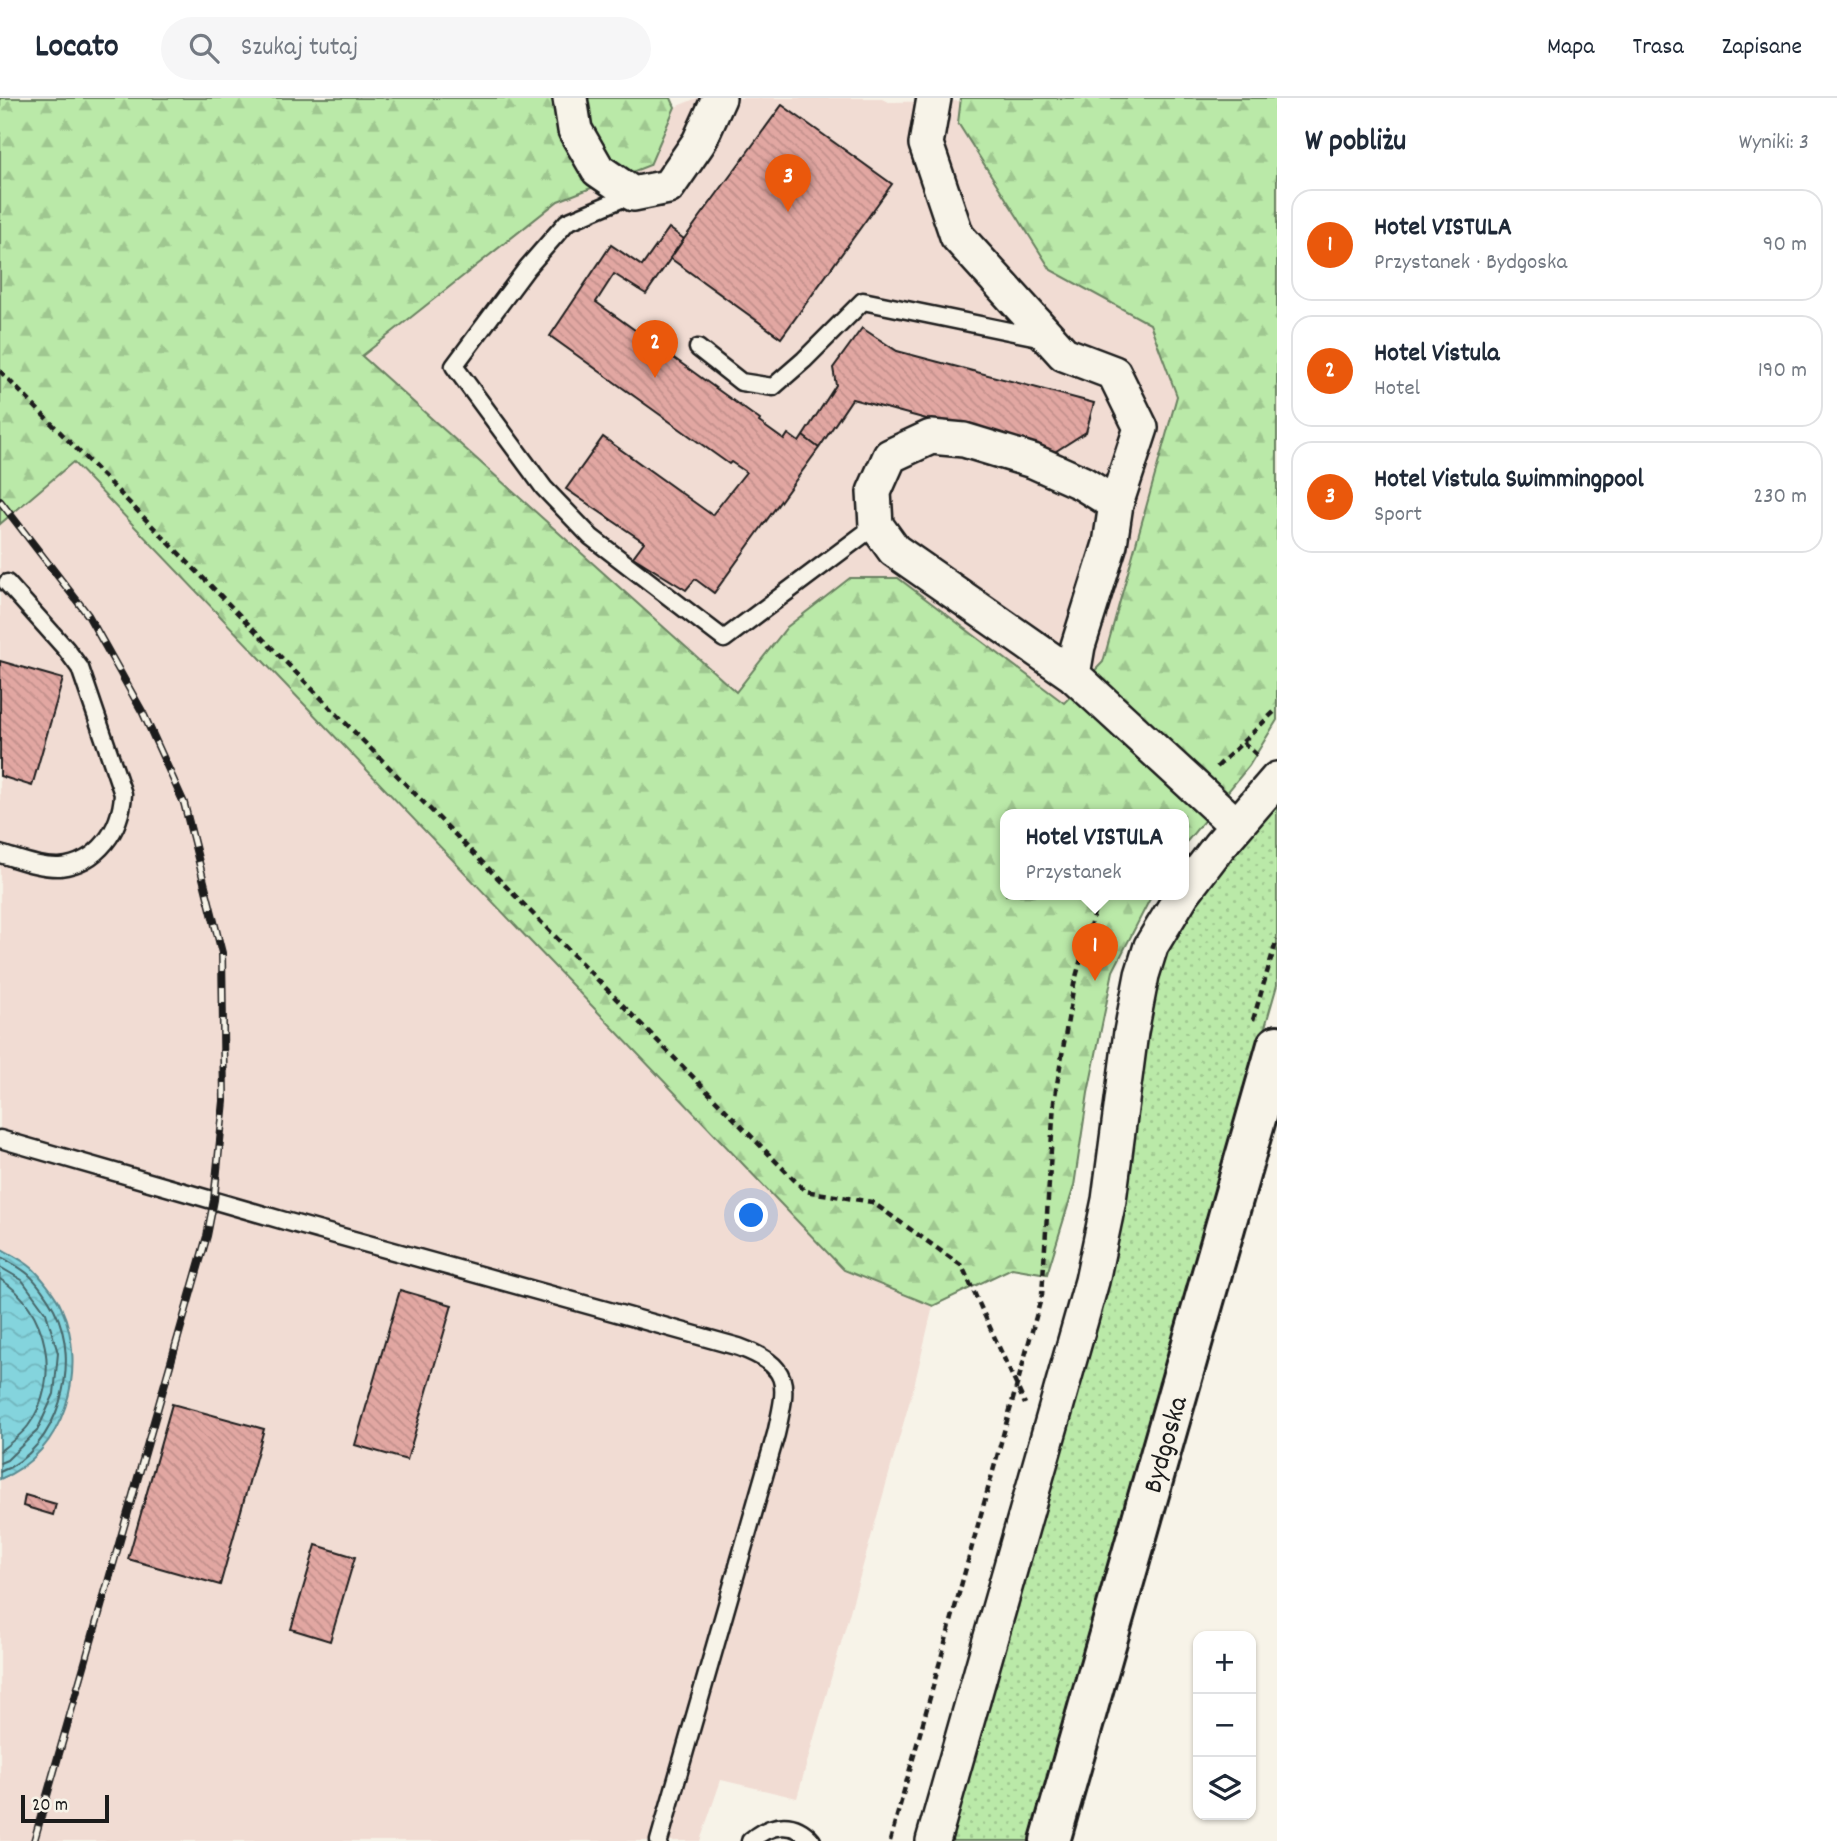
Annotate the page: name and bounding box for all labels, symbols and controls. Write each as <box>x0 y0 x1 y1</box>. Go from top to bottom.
search box <box>161 17 651 80</box>
text: Locato <box>35 25 119 72</box>
icon: search <box>185 29 223 67</box>
text: Szukaj tutaj <box>241 30 358 67</box>
text: Mapa <box>1547 31 1595 65</box>
text: Trasa <box>1633 31 1684 65</box>
text: Zapisane <box>1722 31 1802 65</box>
text: W pobliżu <box>1305 122 1406 165</box>
text: Wyniki: 3 <box>1739 127 1809 160</box>
pin: 3 <box>765 154 811 212</box>
text: Hotel VISTULA <box>1374 210 1512 247</box>
text: 1 <box>1327 229 1333 262</box>
text: 90 m <box>1763 229 1807 262</box>
text: Przystanek · Bydgoska <box>1374 247 1567 280</box>
pin: 2 <box>632 320 678 378</box>
text: Hotel Vistula <box>1374 336 1499 373</box>
text: 2 <box>1325 355 1335 388</box>
text: 190 m <box>1758 355 1807 388</box>
text: Hotel <box>1374 373 1420 406</box>
text: Hotel Vistula Swimmingpool <box>1374 462 1644 499</box>
text: 3 <box>1325 481 1335 514</box>
text: 230 m <box>1753 481 1807 514</box>
text: Sport <box>1374 499 1422 532</box>
popup <box>1000 809 1189 900</box>
text: Hotel VISTULA <box>1026 820 1163 857</box>
text: Przystanek <box>1026 857 1122 890</box>
pin: 1 <box>1072 923 1118 981</box>
your location <box>734 1198 768 1232</box>
street label: Bydgoska <box>1135 1391 1201 1498</box>
map controls <box>1193 1631 1256 1820</box>
button: + <box>1193 1631 1256 1694</box>
button: − <box>1193 1694 1256 1757</box>
button: layers <box>1193 1757 1256 1820</box>
scale bar <box>21 1792 108 1824</box>
text: 20 m <box>32 1793 68 1820</box>

